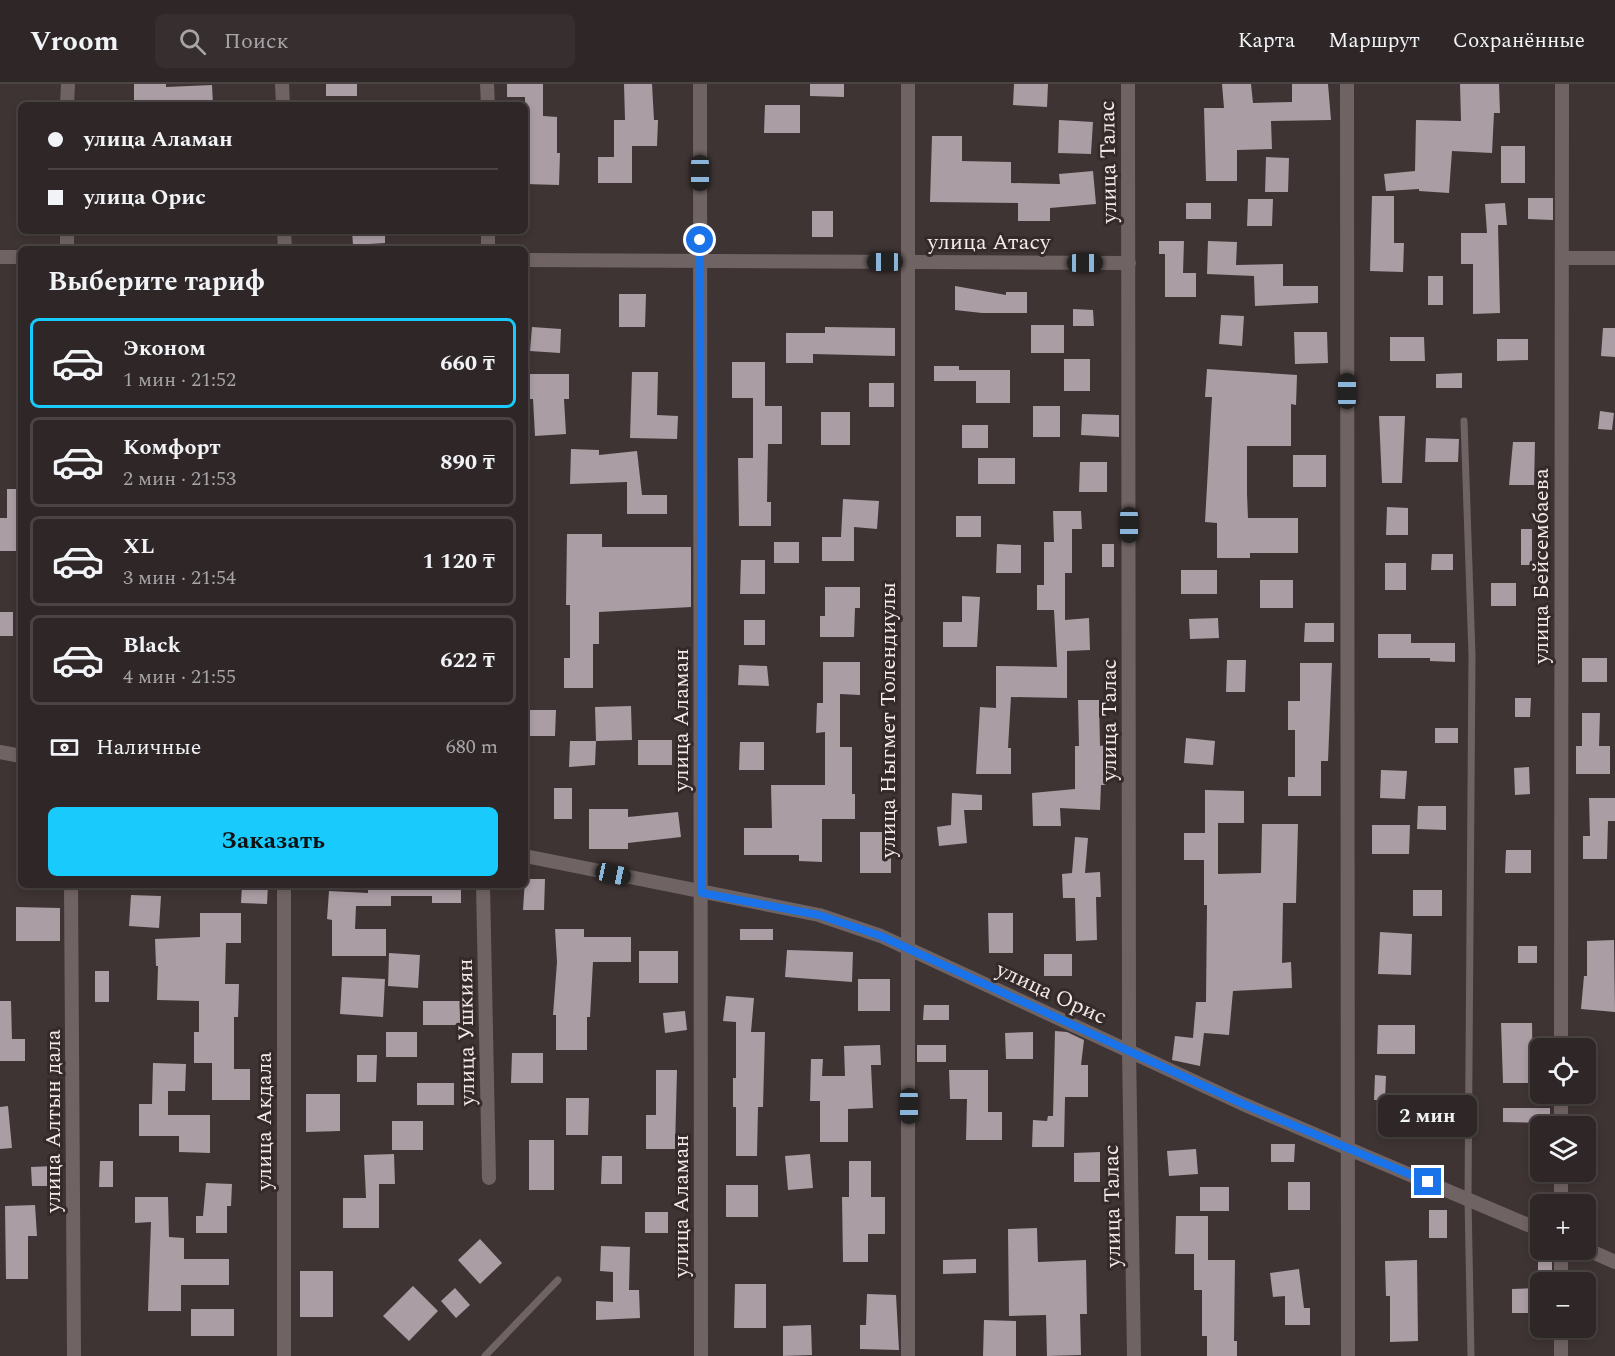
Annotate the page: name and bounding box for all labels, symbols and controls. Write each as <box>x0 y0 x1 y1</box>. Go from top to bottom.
search box <box>155 14 575 68</box>
text: Vroom <box>30 20 119 63</box>
icon: search <box>176 25 209 58</box>
text: Поиск <box>224 25 289 58</box>
text: Карта <box>1238 25 1295 57</box>
text: Маршрут <box>1328 25 1420 57</box>
text: Сохранённые <box>1453 25 1585 57</box>
street label: улица Талас <box>1091 100 1126 225</box>
text: улица Аламан <box>84 123 233 156</box>
car <box>691 155 709 191</box>
text: улица Орис <box>84 181 206 214</box>
route start <box>686 226 713 253</box>
street label: улица Атасу <box>926 226 1052 259</box>
car <box>867 253 903 271</box>
car <box>1067 254 1103 272</box>
text: Выберите тариф <box>48 261 265 303</box>
text: Эконом <box>123 332 206 365</box>
icon: car <box>51 336 105 390</box>
text: 660 ₸ <box>440 347 495 380</box>
text: 1 мин · 21:52 <box>123 365 236 395</box>
car <box>1338 373 1356 409</box>
text: Комфорт <box>123 431 221 464</box>
icon: car <box>51 435 105 489</box>
text: 890 ₸ <box>440 446 495 479</box>
text: 2 мин · 21:53 <box>123 464 236 494</box>
street label: улица Бейсембаева <box>1525 468 1558 665</box>
car <box>1120 507 1138 543</box>
text: XL <box>123 530 154 563</box>
icon: car <box>51 534 105 588</box>
text: 1 120 ₸ <box>422 545 495 578</box>
text: 3 мин · 21:54 <box>123 563 236 593</box>
street label: улица Ныгмет Толендиулы <box>872 582 905 859</box>
text: Black <box>123 629 181 662</box>
icon: car <box>51 633 105 687</box>
text: 622 ₸ <box>440 644 495 677</box>
street label: улица Аламан <box>665 649 698 792</box>
street label: улица Талас <box>1093 659 1126 782</box>
text: 4 мин · 21:55 <box>123 662 236 692</box>
icon: cash <box>48 731 81 764</box>
text: Наличные <box>96 731 201 764</box>
text: 680 m <box>446 732 498 762</box>
button: Заказать <box>48 807 498 876</box>
car <box>594 861 632 887</box>
street label: улица Орис <box>990 953 1112 1033</box>
street label: улица Ушкиян <box>449 958 484 1107</box>
street label: улица Алтын дала <box>37 1029 70 1214</box>
map controls <box>1530 1038 1596 1338</box>
button: locate <box>1530 1038 1596 1104</box>
street label: улица Акдала <box>248 1051 281 1191</box>
car <box>900 1088 918 1124</box>
callout: 2 мин <box>1378 1095 1478 1137</box>
text: 2 мин <box>1399 1101 1456 1131</box>
button: layers <box>1530 1116 1596 1182</box>
street label: улица Аламан <box>665 1135 698 1278</box>
street label: улица Талас <box>1095 1144 1130 1269</box>
route end <box>1414 1168 1441 1195</box>
button: + <box>1530 1194 1596 1260</box>
button: − <box>1530 1272 1596 1338</box>

